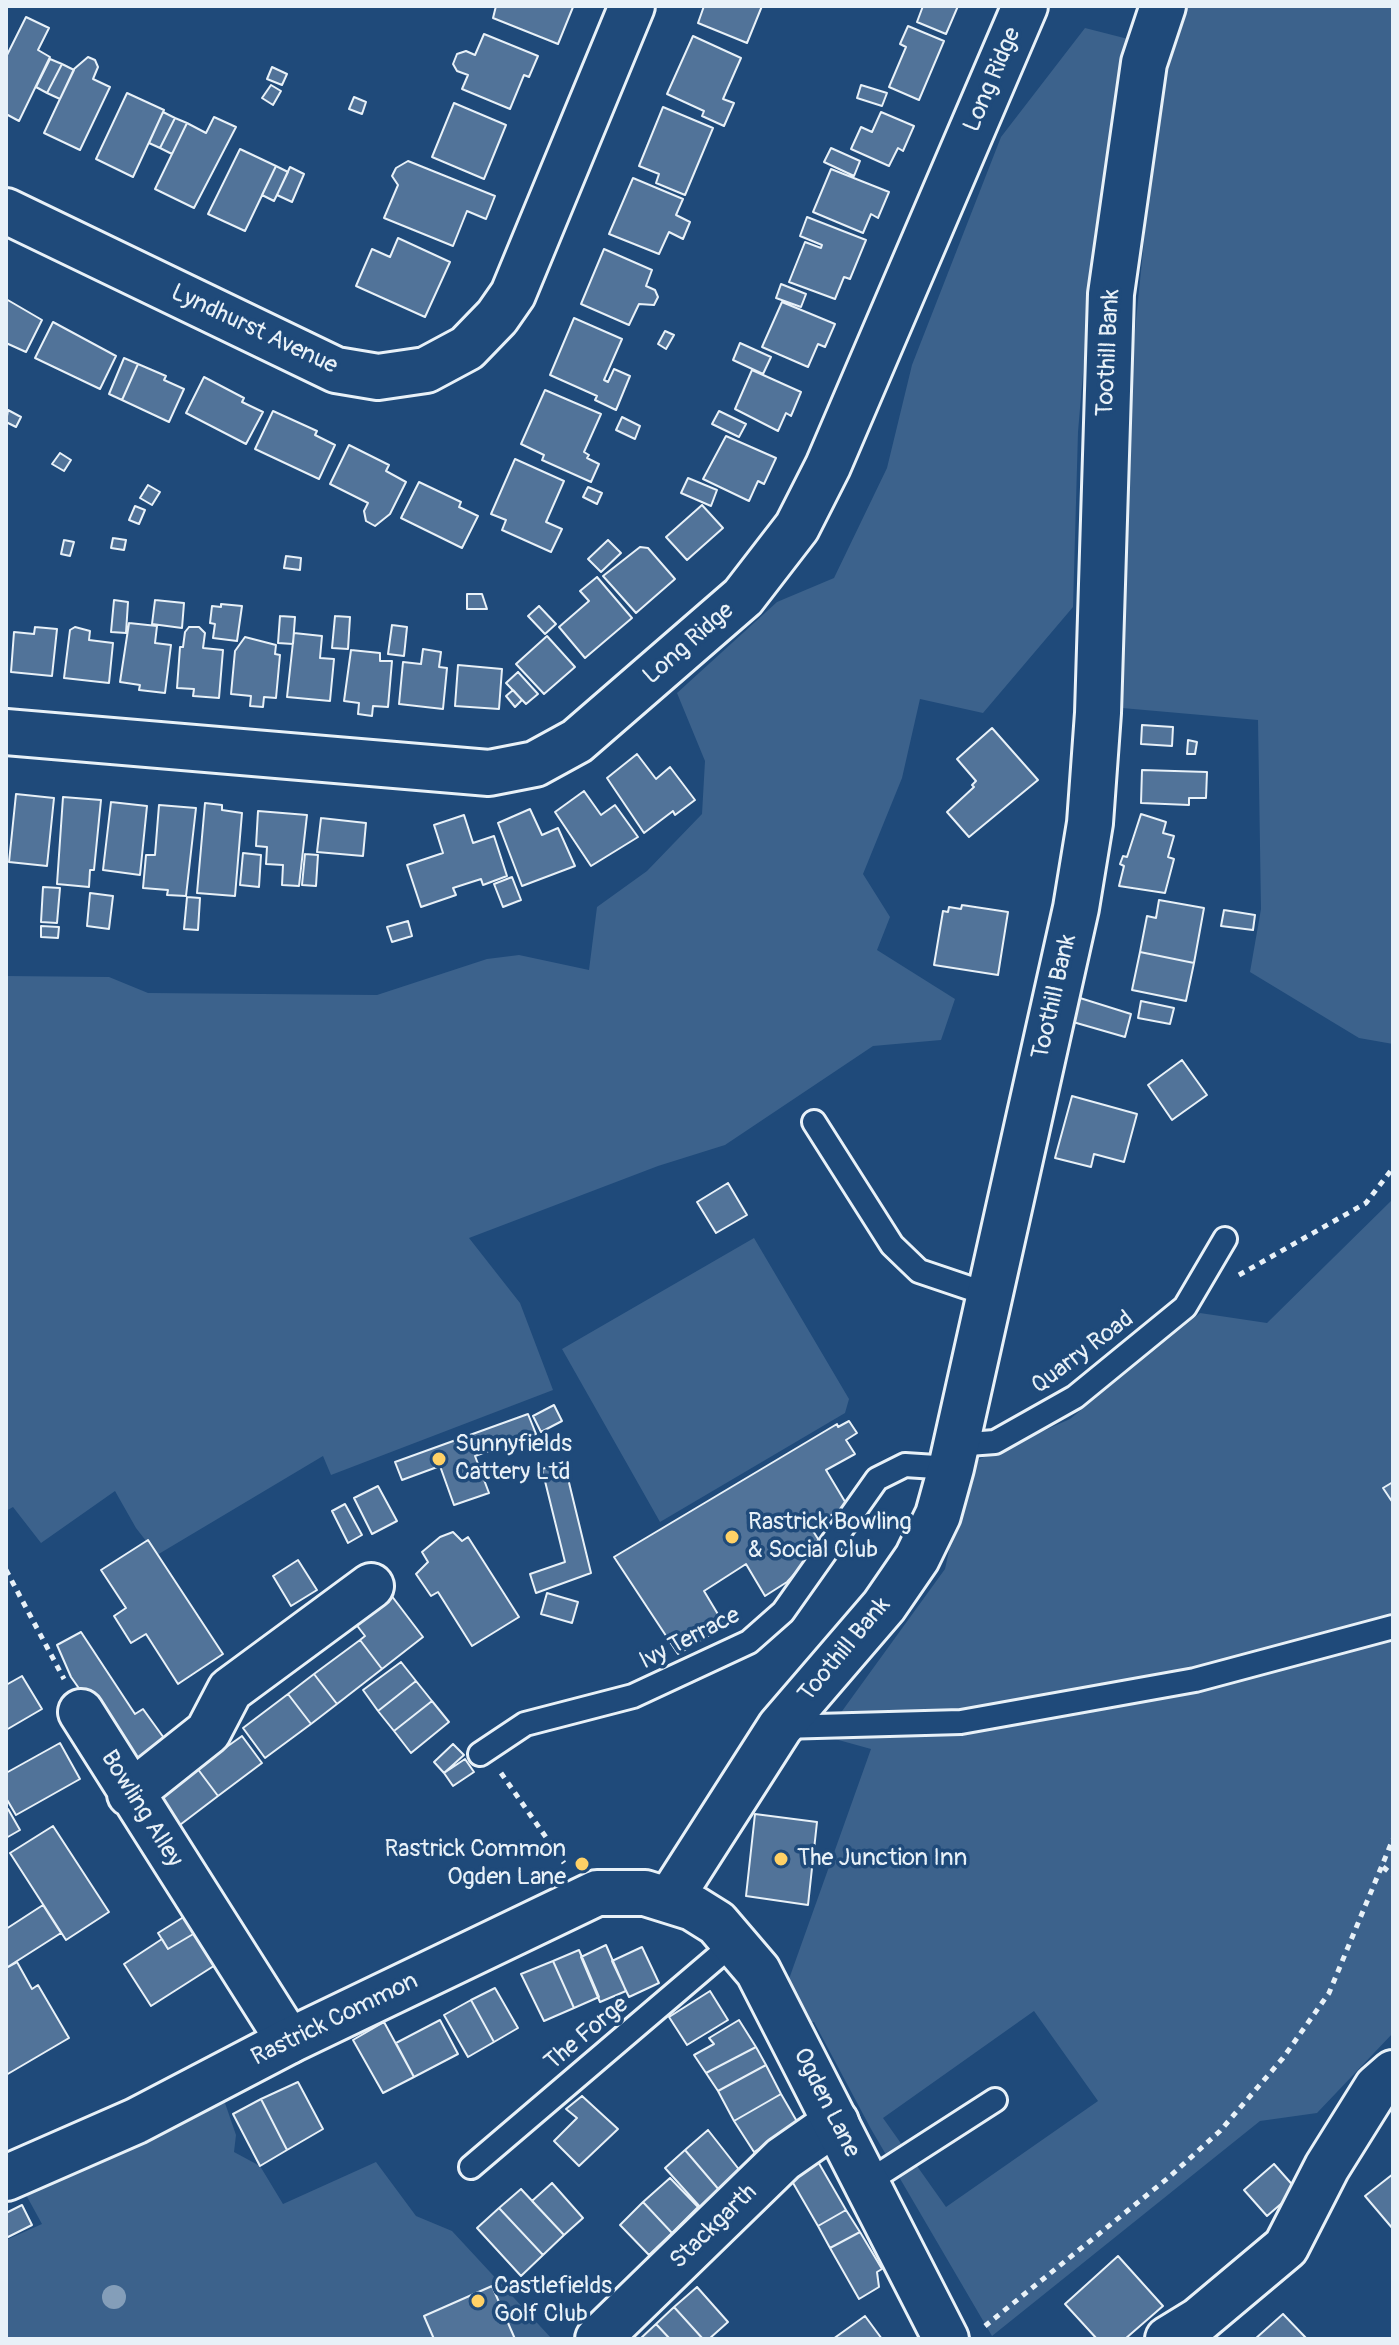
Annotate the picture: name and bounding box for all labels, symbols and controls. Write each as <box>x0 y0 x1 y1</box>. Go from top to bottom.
street label: Long Ridge <box>958 23 1028 137</box>
street label: Lyndhurst Avenue <box>166 279 342 381</box>
street label: Toothill Bank <box>1091 288 1127 418</box>
street label: Long Ridge <box>638 597 740 691</box>
street label: Toothill Bank <box>1027 932 1083 1062</box>
street label: Quarry Road <box>1026 1305 1140 1401</box>
place label: Sunnyfields Cattery Ltd <box>455 1431 572 1487</box>
marker: Sunnyfields Cattery Ltd <box>430 1450 448 1468</box>
place label: Rastrick Bowling & Social Club <box>748 1509 912 1565</box>
marker: Rastrick Bowling & Social Club <box>723 1528 741 1546</box>
street label: Toothill Bank <box>793 1592 897 1708</box>
street label: Ivy Terrace <box>635 1601 745 1677</box>
street label: Bowling Alley <box>94 1745 188 1873</box>
place label: Rastrick Common Ogden Lane <box>384 1836 566 1892</box>
place label: The Junction Inn <box>797 1845 967 1873</box>
marker: The Junction Inn <box>772 1850 790 1868</box>
marker: Rastrick Common Ogden Lane <box>573 1855 591 1873</box>
street label: Rastrick Common <box>247 1967 423 2073</box>
street label: The Forge <box>539 1991 635 2077</box>
street label: Ogden Lane <box>786 2044 866 2162</box>
street label: Stackgarth <box>665 2179 763 2275</box>
place label: Castlefields Golf Club <box>494 2273 612 2329</box>
marker: Castlefields Golf Club <box>469 2292 487 2310</box>

